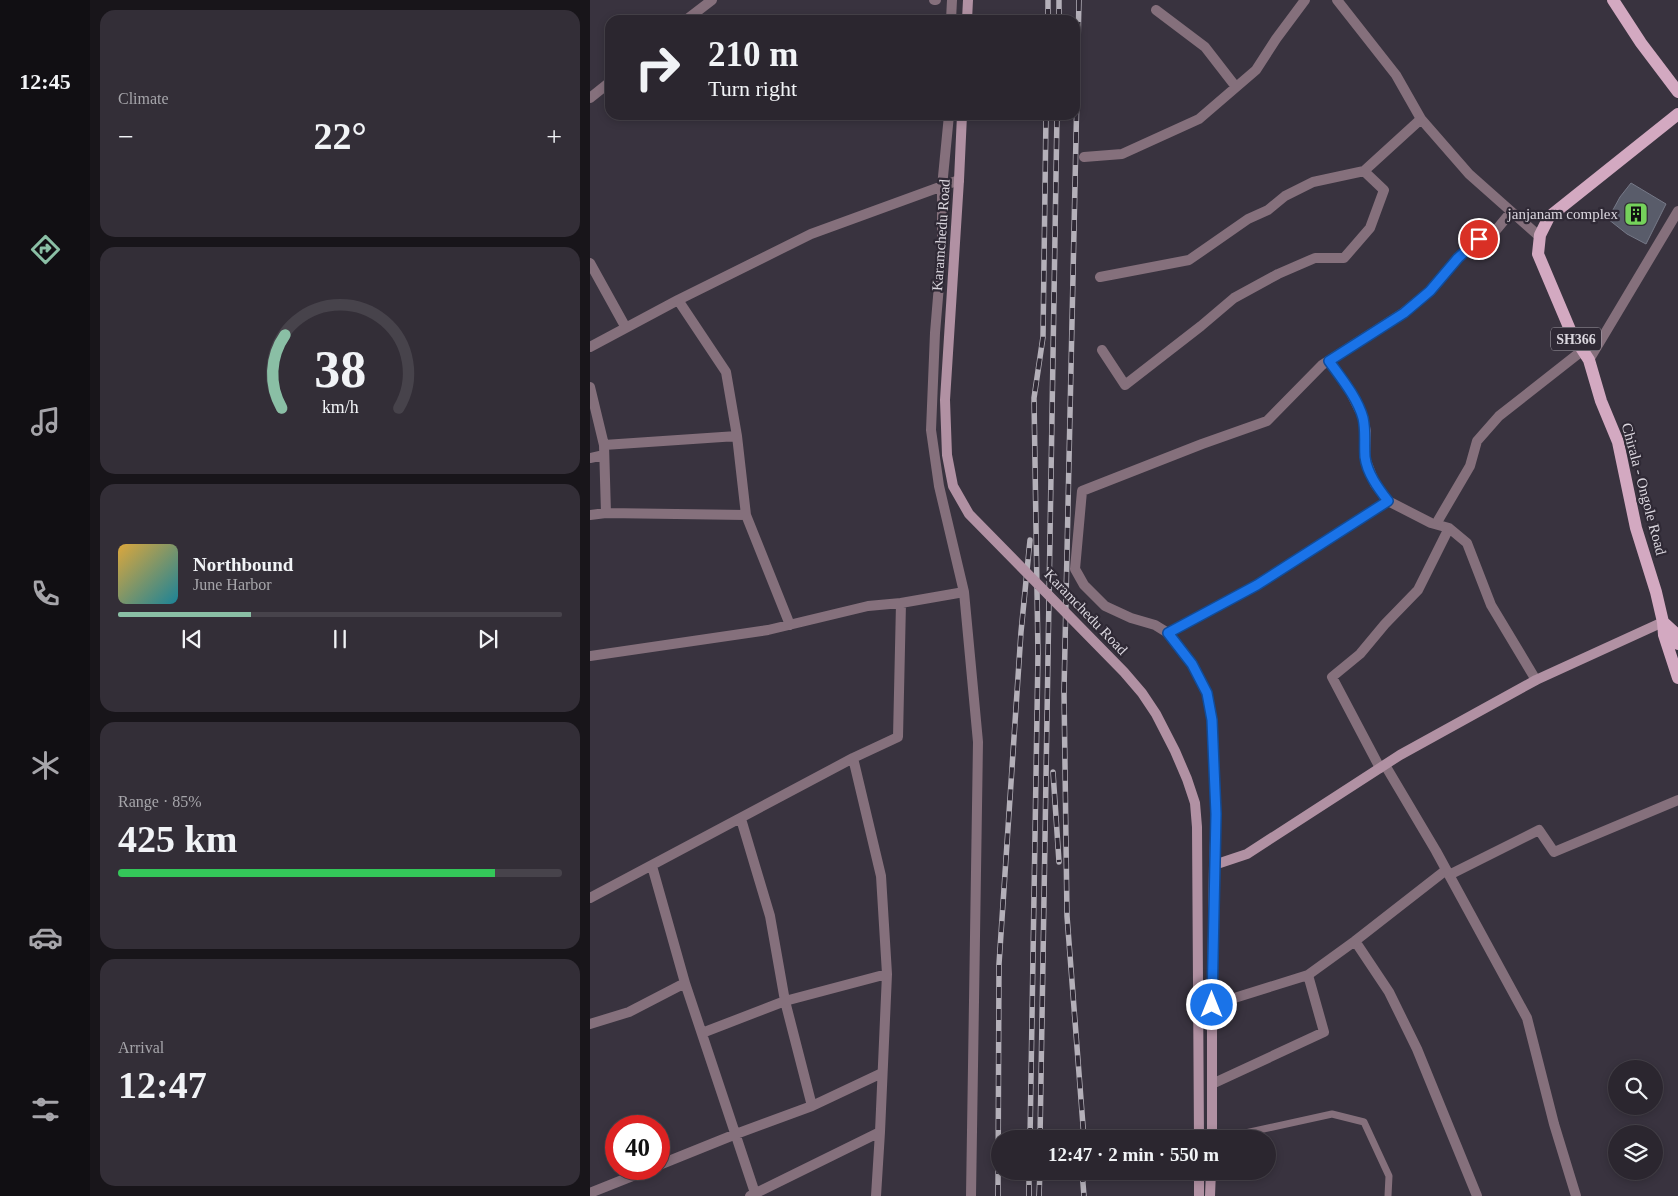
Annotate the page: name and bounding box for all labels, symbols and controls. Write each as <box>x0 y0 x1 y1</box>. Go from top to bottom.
icon: right <box>625 35 690 100</box>
text: 210 m <box>708 35 798 74</box>
text: 12:45 <box>19 69 71 94</box>
text: Turn right <box>708 76 797 101</box>
text: Climate <box>118 90 169 107</box>
text: 22° <box>313 115 367 157</box>
text: − <box>118 121 134 152</box>
text: + <box>546 121 562 152</box>
street label: Karamchedu Road <box>929 178 953 291</box>
building icon: janjanam complex <box>1623 201 1649 227</box>
place label: janjanam complex <box>1507 206 1618 222</box>
pin <box>1458 218 1500 260</box>
icon: arrive <box>1465 225 1493 253</box>
icon: directions <box>28 232 63 267</box>
road number: SH366 <box>1551 328 1601 350</box>
text: 38 <box>314 341 366 398</box>
text: km/h <box>322 397 358 417</box>
icon: music <box>28 404 63 439</box>
street label: Chirala - Ongole Road <box>1619 421 1669 557</box>
text: Northbound <box>193 554 293 575</box>
street label: Karamchedu Road <box>1041 566 1131 658</box>
icon: phone <box>28 576 63 611</box>
text: June Harbor <box>193 576 272 593</box>
icon: previous <box>178 625 206 653</box>
icon: pause <box>326 625 354 653</box>
icon: next <box>474 625 502 653</box>
icon: climate <box>28 748 63 783</box>
text: Range · 85% <box>118 793 202 810</box>
text: 425 km <box>118 818 237 860</box>
icon: car <box>28 920 63 955</box>
position arrow <box>1185 978 1237 1030</box>
text: Arrival <box>118 1039 164 1056</box>
map controls <box>1608 1060 1663 1180</box>
button: search <box>1608 1060 1663 1115</box>
text: 12:47 <box>118 1064 207 1106</box>
icon: filters <box>28 1092 63 1127</box>
speed limit sign: 40 <box>605 1115 670 1180</box>
button: layers <box>1608 1125 1663 1180</box>
text: 12:47 · 2 min · 550 m <box>1048 1144 1219 1165</box>

